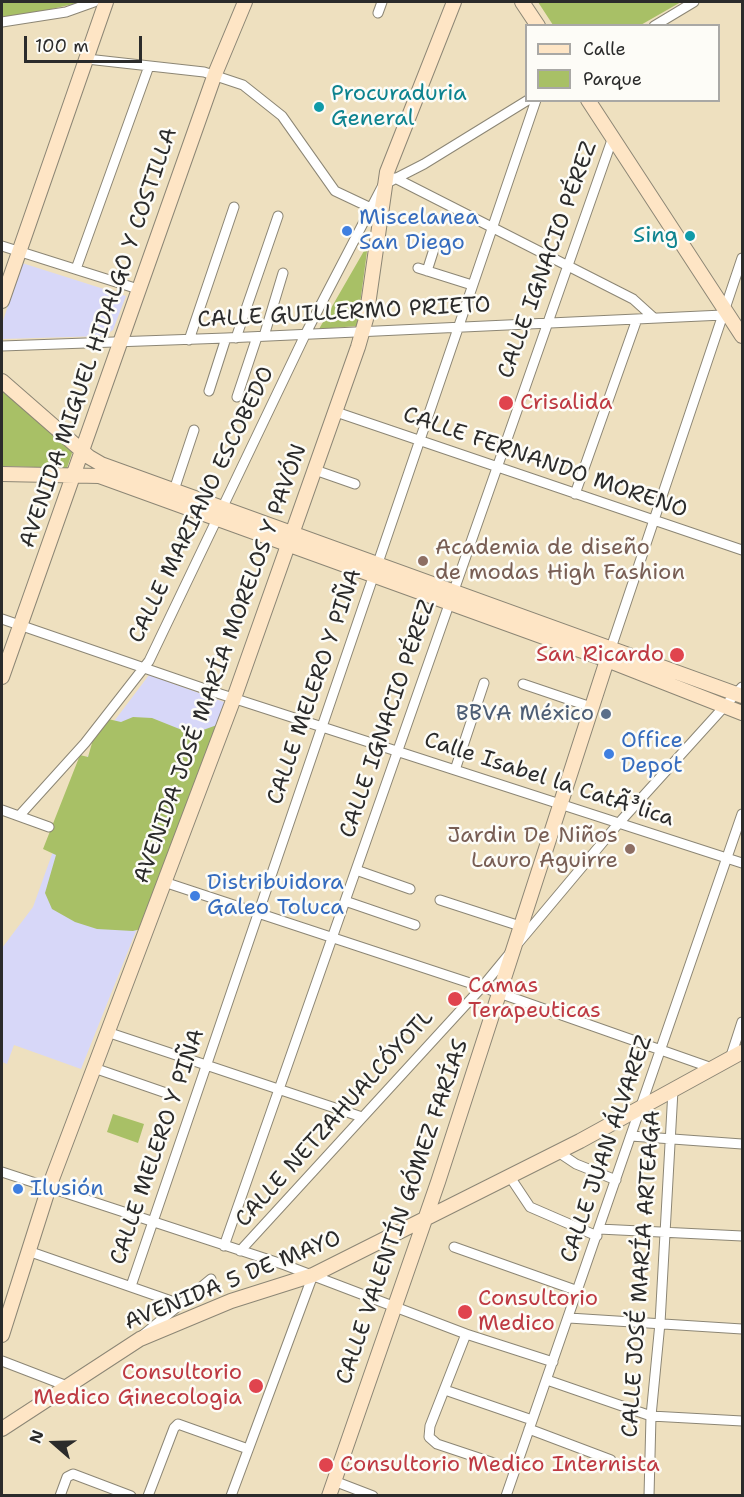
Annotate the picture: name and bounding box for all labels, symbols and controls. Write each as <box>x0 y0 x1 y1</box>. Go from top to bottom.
scale bar <box>27 24 146 62</box>
legend <box>525 24 720 102</box>
text: 100 m <box>35 34 89 58</box>
text: Calle <box>583 37 626 61</box>
text: Parque <box>583 67 642 91</box>
place label: Procuraduria General <box>331 81 467 132</box>
marker: Procuraduria General <box>312 100 326 114</box>
street label: AVENIDA MIGUEL HIDALGO Y COSTILLA <box>14 124 184 552</box>
street label: CALLE IGNACIO PÉREZ <box>493 138 603 382</box>
place label: Miscelanea San Diego <box>359 205 479 256</box>
place label: Sing <box>633 223 678 249</box>
marker: Miscelanea San Diego <box>340 224 354 238</box>
marker: Sing <box>683 229 697 243</box>
street label: CALLE GUILLERMO PRIETO <box>197 292 491 334</box>
street label: CALLE MARIANO ESCOBEDO <box>123 363 281 647</box>
place label: Crisalida <box>520 390 612 416</box>
marker: Crisalida <box>497 394 515 412</box>
street label: CALLE FERNANDO MORENO <box>399 402 691 524</box>
street label: AVENIDA JOSÉ MARÍA MORELOS Y PAVÓN <box>129 441 313 887</box>
place label: Academia de diseño de modas High Fashion <box>435 535 685 586</box>
marker: Academia de diseño de modas High Fashion <box>416 554 430 568</box>
street label: CALLE MELERO Y PIÑA <box>262 566 368 808</box>
street label: CALLE IGNACIO PÉREZ <box>335 596 441 842</box>
place label: San Ricardo <box>536 642 664 668</box>
marker: San Ricardo <box>668 646 686 664</box>
place label: BBVA México <box>456 701 594 727</box>
marker: BBVA México <box>599 707 613 721</box>
street label: Calle Isabel la CatÃ³lica <box>421 727 677 833</box>
place label: Office Depot <box>621 728 683 780</box>
marker: Office Depot <box>602 747 616 761</box>
place label: Jardin De Niños Lauro Aguirre <box>447 823 618 874</box>
marker: Jardin De Niños Lauro Aguirre <box>623 842 637 856</box>
place label: Distribuidora Galeo Toluca <box>207 870 344 921</box>
marker: Distribuidora Galeo Toluca <box>188 889 202 903</box>
place label: Camas Terapeuticas <box>468 973 601 1024</box>
marker: Camas Terapeuticas <box>446 990 464 1008</box>
street label: CALLE NETZAHUALCÓYOTL <box>230 1005 440 1233</box>
street label: CALLE MELERO Y PIÑA <box>105 1026 211 1268</box>
street label: CALLE JUAN ÁLVAREZ <box>556 1032 658 1266</box>
street label: CALLE VALENTÍN GÓMEZ FARÍAS <box>331 1036 475 1388</box>
street label: CALLE JOSÉ MARÍA ARTEAGA <box>617 1110 667 1438</box>
place label: Ilusión <box>30 1176 104 1202</box>
marker: Ilusión <box>11 1182 25 1196</box>
street label: AVENIDA 5 DE MAYO <box>121 1226 345 1336</box>
place label: Consultorio Medico <box>478 1286 598 1338</box>
marker: Consultorio Medico <box>456 1303 474 1321</box>
place label: Consultorio Medico Ginecologia <box>33 1360 242 1412</box>
marker: Consultorio Medico Ginecologia <box>247 1377 265 1395</box>
north arrow <box>24 1413 84 1473</box>
text: N <box>25 1427 49 1446</box>
place label: Consultorio Medico Internista <box>340 1452 660 1478</box>
marker: Consultorio Medico Internista <box>317 1456 335 1474</box>

